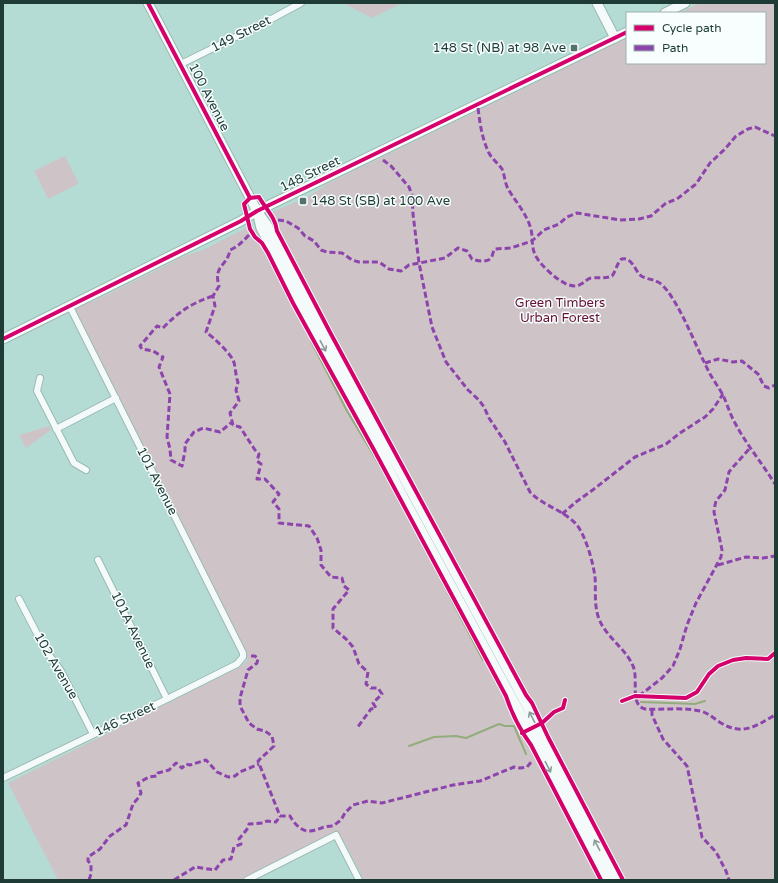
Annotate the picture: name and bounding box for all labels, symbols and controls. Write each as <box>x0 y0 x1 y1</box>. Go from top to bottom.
street label: 149 Street <box>208 12 274 56</box>
legend <box>626 12 766 64</box>
text: Cycle path <box>662 21 721 35</box>
place label: 148 St (NB) at 98 Ave <box>433 40 566 56</box>
text: Path <box>662 41 688 55</box>
marker: 148 St (NB) at 98 Ave <box>569 43 579 53</box>
street label: 100 Avenue <box>185 60 233 134</box>
street label: 148 Street <box>277 153 343 195</box>
place label: 148 St (SB) at 100 Ave <box>311 193 450 209</box>
marker: 148 St (SB) at 100 Ave <box>298 196 308 206</box>
park label: Green Timbers Urban Forest <box>515 295 605 326</box>
one-way arrow <box>320 340 328 352</box>
street label: 101 Avenue <box>133 444 181 518</box>
street label: 101A Avenue <box>107 589 159 671</box>
street label: 102 Avenue <box>30 630 82 702</box>
street label: 146 Street <box>92 698 158 740</box>
one-way arrow <box>528 711 535 723</box>
one-way arrow <box>545 761 552 773</box>
one-way arrow <box>593 839 601 851</box>

